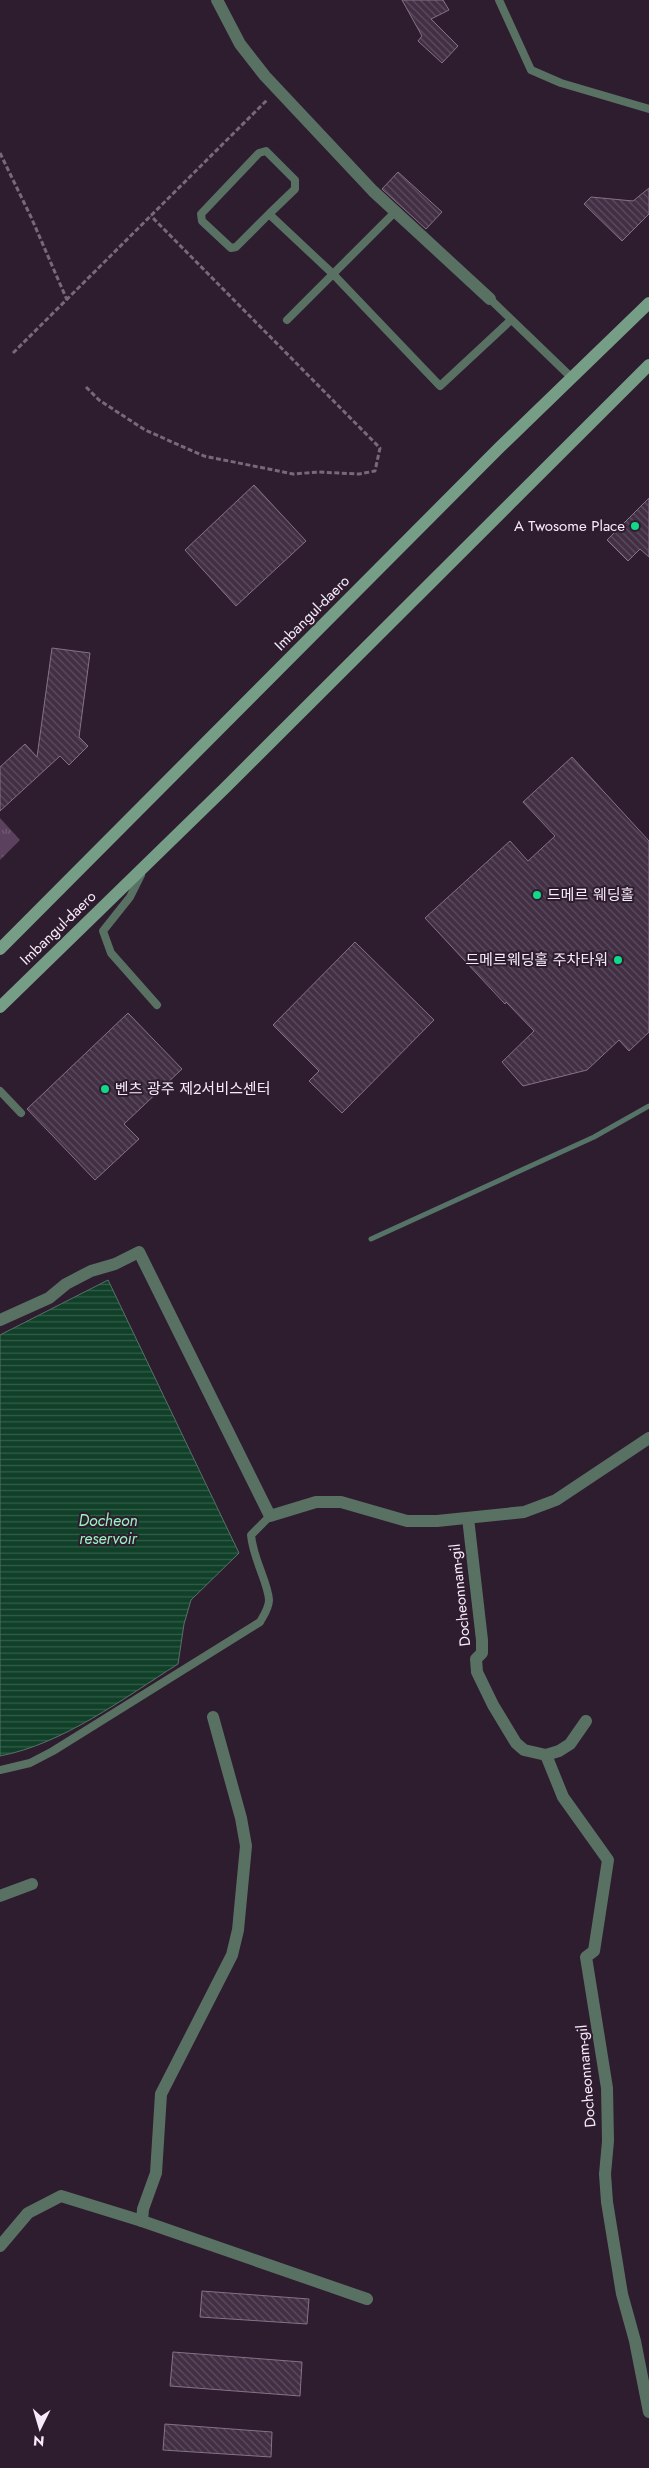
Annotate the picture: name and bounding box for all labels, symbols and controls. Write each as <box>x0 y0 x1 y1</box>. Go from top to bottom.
place label: A Twosome Place <box>514 515 625 537</box>
marker: A Twosome Place <box>629 520 641 532</box>
street label: Imbangul-daero <box>269 570 355 656</box>
place label: 드메르 웨딩홀 <box>547 884 634 906</box>
street label: Imbangul-daero <box>15 886 101 970</box>
marker: 드메르 웨딩홀 <box>531 889 543 901</box>
place label: 드메르웨딩홀 주차타워 <box>465 949 608 971</box>
marker: 드메르웨딩홀 주차타워 <box>612 954 624 966</box>
place label: 벤츠 광주 제2서비스센터 <box>115 1078 271 1100</box>
marker: 벤츠 광주 제2서비스센터 <box>99 1083 111 1095</box>
water label: Docheon reservoir <box>78 1509 138 1550</box>
street label: Docheonnam-gil <box>444 1543 476 1647</box>
street label: Docheonnam-gil <box>571 2024 601 2128</box>
north arrow <box>15 2403 65 2453</box>
text: N <box>32 2431 45 2451</box>

